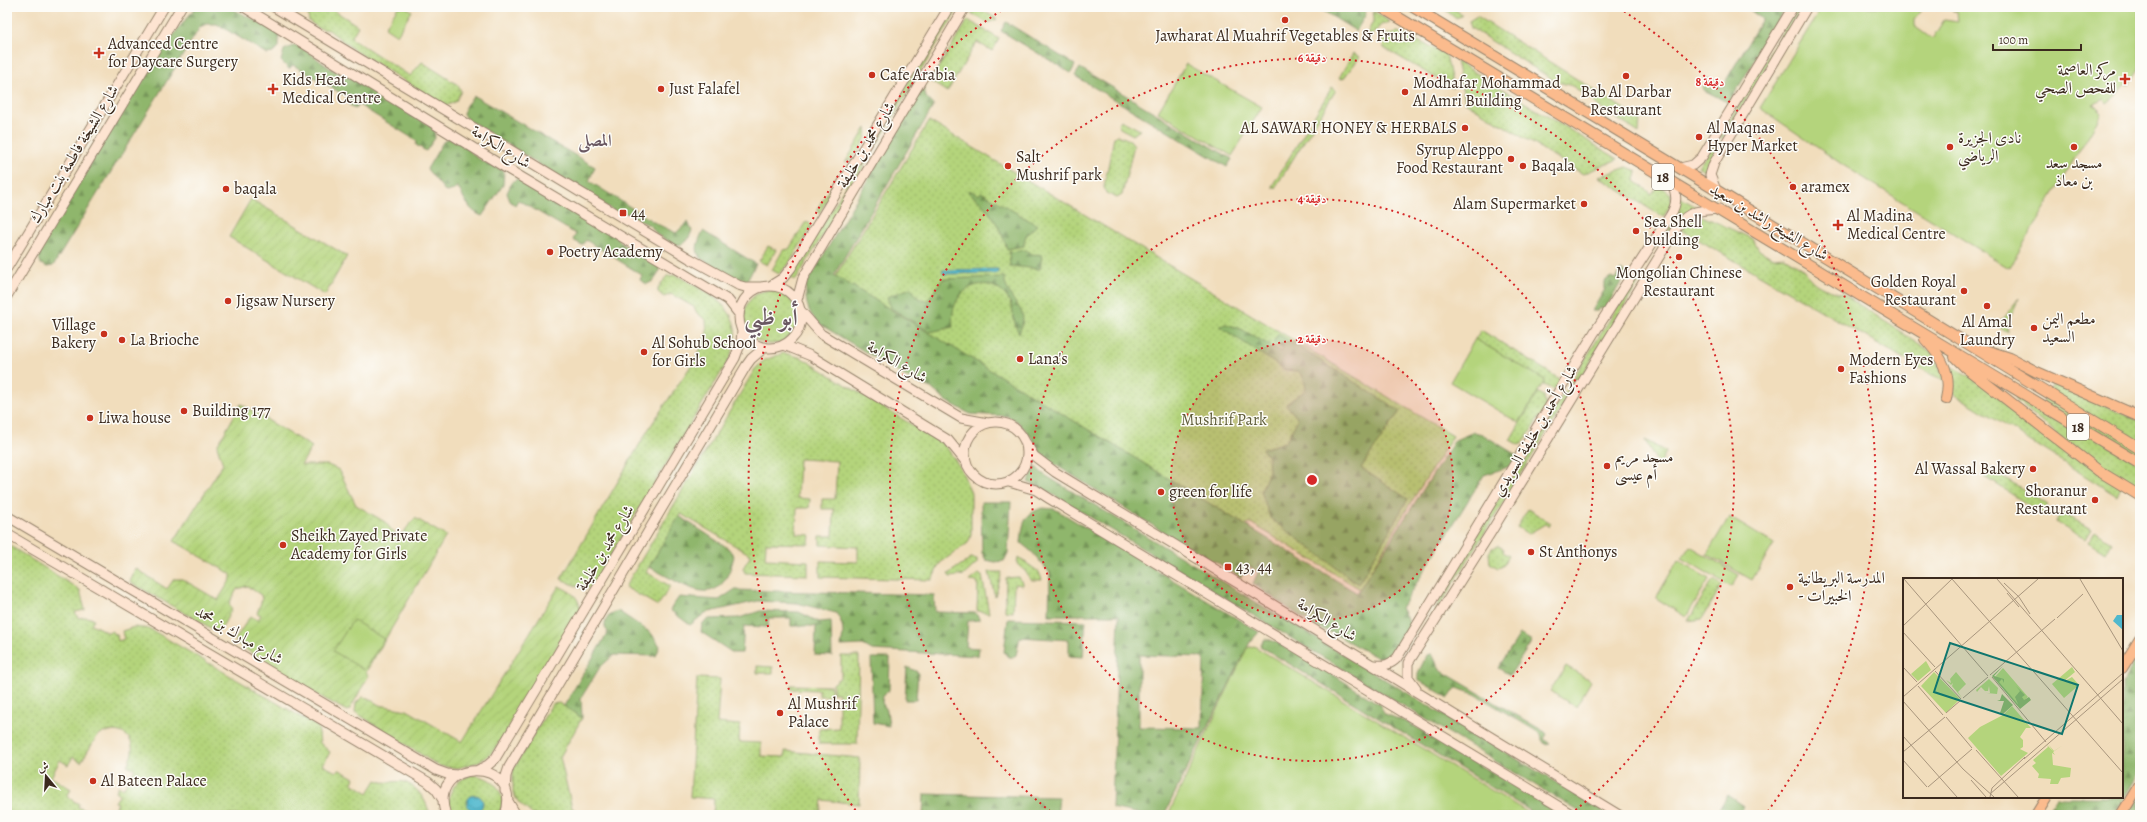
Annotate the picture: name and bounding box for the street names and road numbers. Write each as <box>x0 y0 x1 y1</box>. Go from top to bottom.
street label: شارع الشيخة فاطمة بنت مبارك <box>24 81 126 228</box>
street label: شارع محمد بن خليفة <box>832 98 902 193</box>
street label: شارع الكرامة <box>466 120 535 176</box>
road number: 18 <box>1652 164 1674 190</box>
street label: شارع الشيخ راشد بن سعيد <box>1704 178 1832 269</box>
street label: شارع الكرامة <box>862 335 931 390</box>
street label: شارع أحمد بن خليفة السويدي <box>1486 361 1585 502</box>
road number: 18 <box>2067 414 2089 440</box>
street label: شارع محمد بن خليفة <box>571 501 641 596</box>
street label: شارع الكرامة <box>1292 593 1361 649</box>
street label: شارع مبارك بن محمد <box>190 600 287 672</box>

